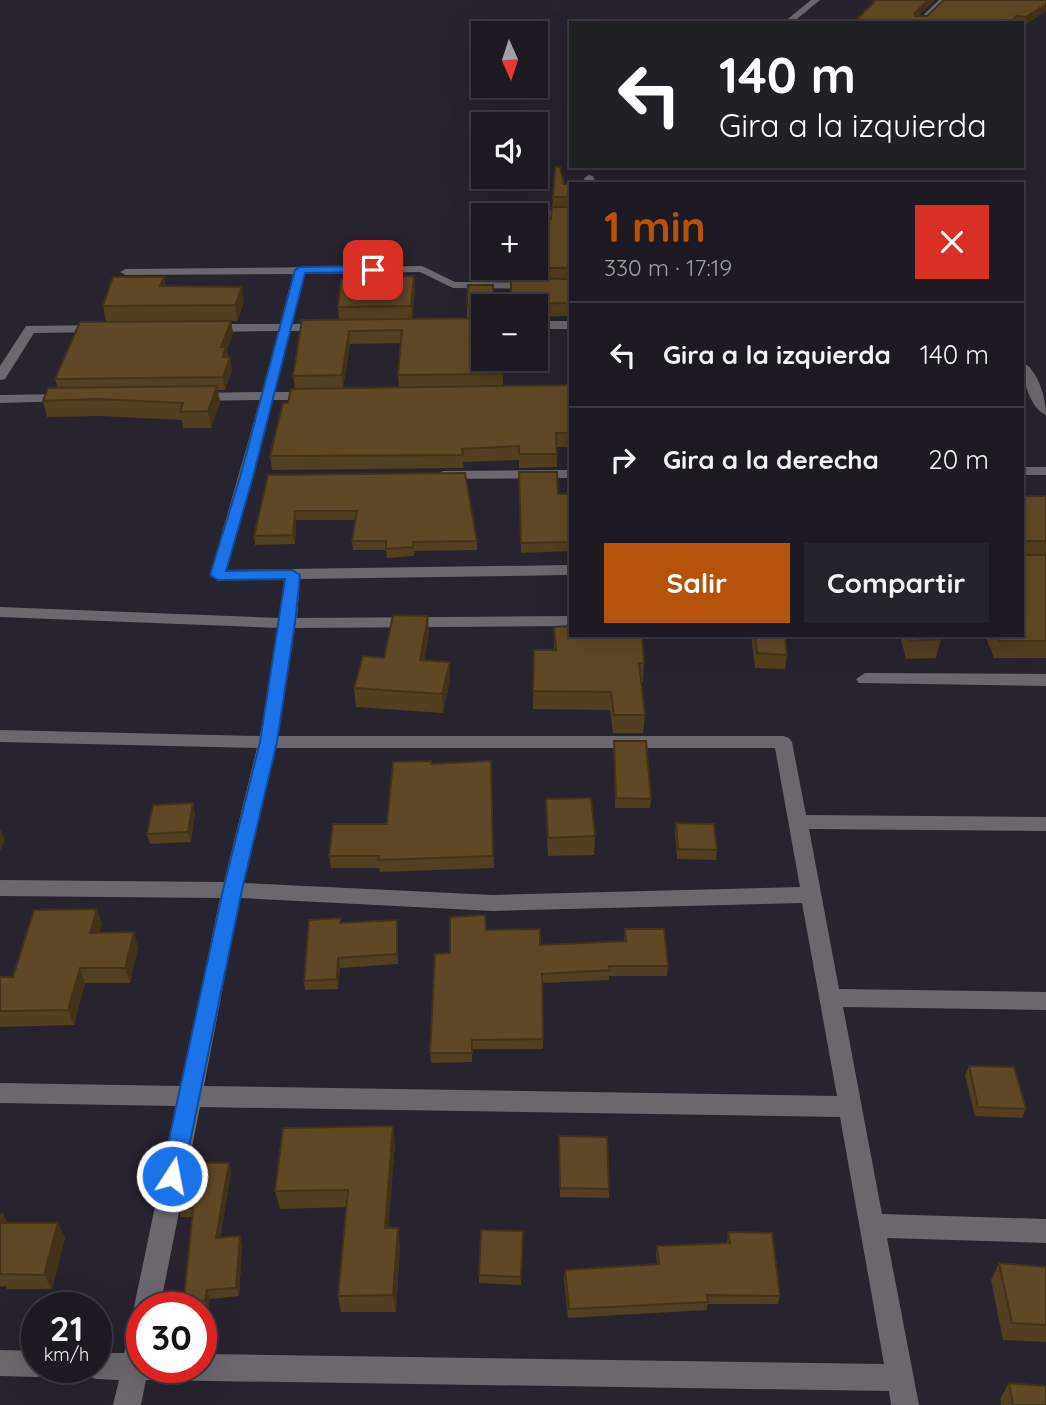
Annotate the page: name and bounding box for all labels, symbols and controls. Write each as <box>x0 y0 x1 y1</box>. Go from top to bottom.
north arrow <box>471 21 548 98</box>
map controls <box>471 21 548 371</box>
text: 140 m <box>719 44 856 105</box>
icon: left <box>604 49 695 140</box>
text: Gira a la izquierda <box>719 105 987 145</box>
button: sound <box>471 112 548 189</box>
text: 1 min <box>604 200 706 253</box>
button: + <box>471 203 548 280</box>
button: close <box>915 205 989 279</box>
pin <box>343 240 403 300</box>
icon: arrive <box>354 251 392 289</box>
text: 330 m · 17:19 <box>604 253 732 282</box>
button: − <box>471 294 548 371</box>
icon: left <box>604 336 642 374</box>
text: Gira a la izquierda <box>663 338 891 371</box>
text: 140 m <box>920 338 989 371</box>
icon: right <box>604 441 642 479</box>
text: Gira a la derecha <box>663 443 879 476</box>
text: 20 m <box>928 443 989 476</box>
button: Salir <box>604 543 790 623</box>
button: Compartir <box>804 543 989 623</box>
position arrow <box>135 1139 209 1213</box>
speed limit sign: 30 <box>126 1292 217 1383</box>
text: 21 <box>50 1306 83 1350</box>
text: km/h <box>44 1343 89 1366</box>

